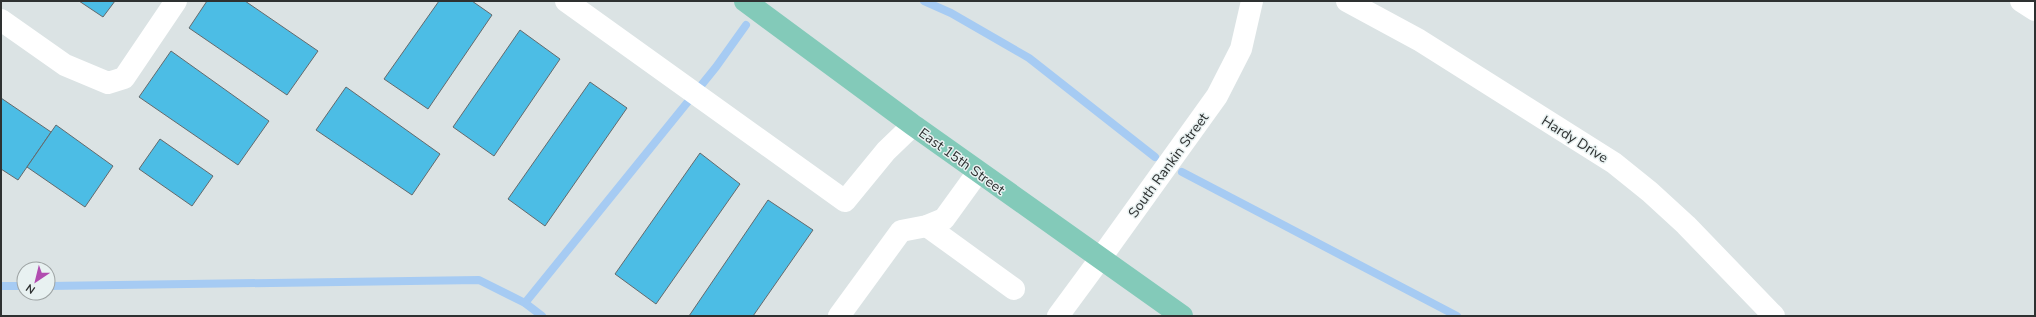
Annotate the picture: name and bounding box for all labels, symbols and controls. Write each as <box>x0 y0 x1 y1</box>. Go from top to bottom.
street label: South Rankin Street <box>1124 109 1213 222</box>
street label: Hardy Drive <box>1538 111 1612 167</box>
street label: East 15th Street <box>915 124 1009 199</box>
north arrow <box>16 261 56 301</box>
text: N <box>23 280 38 297</box>

